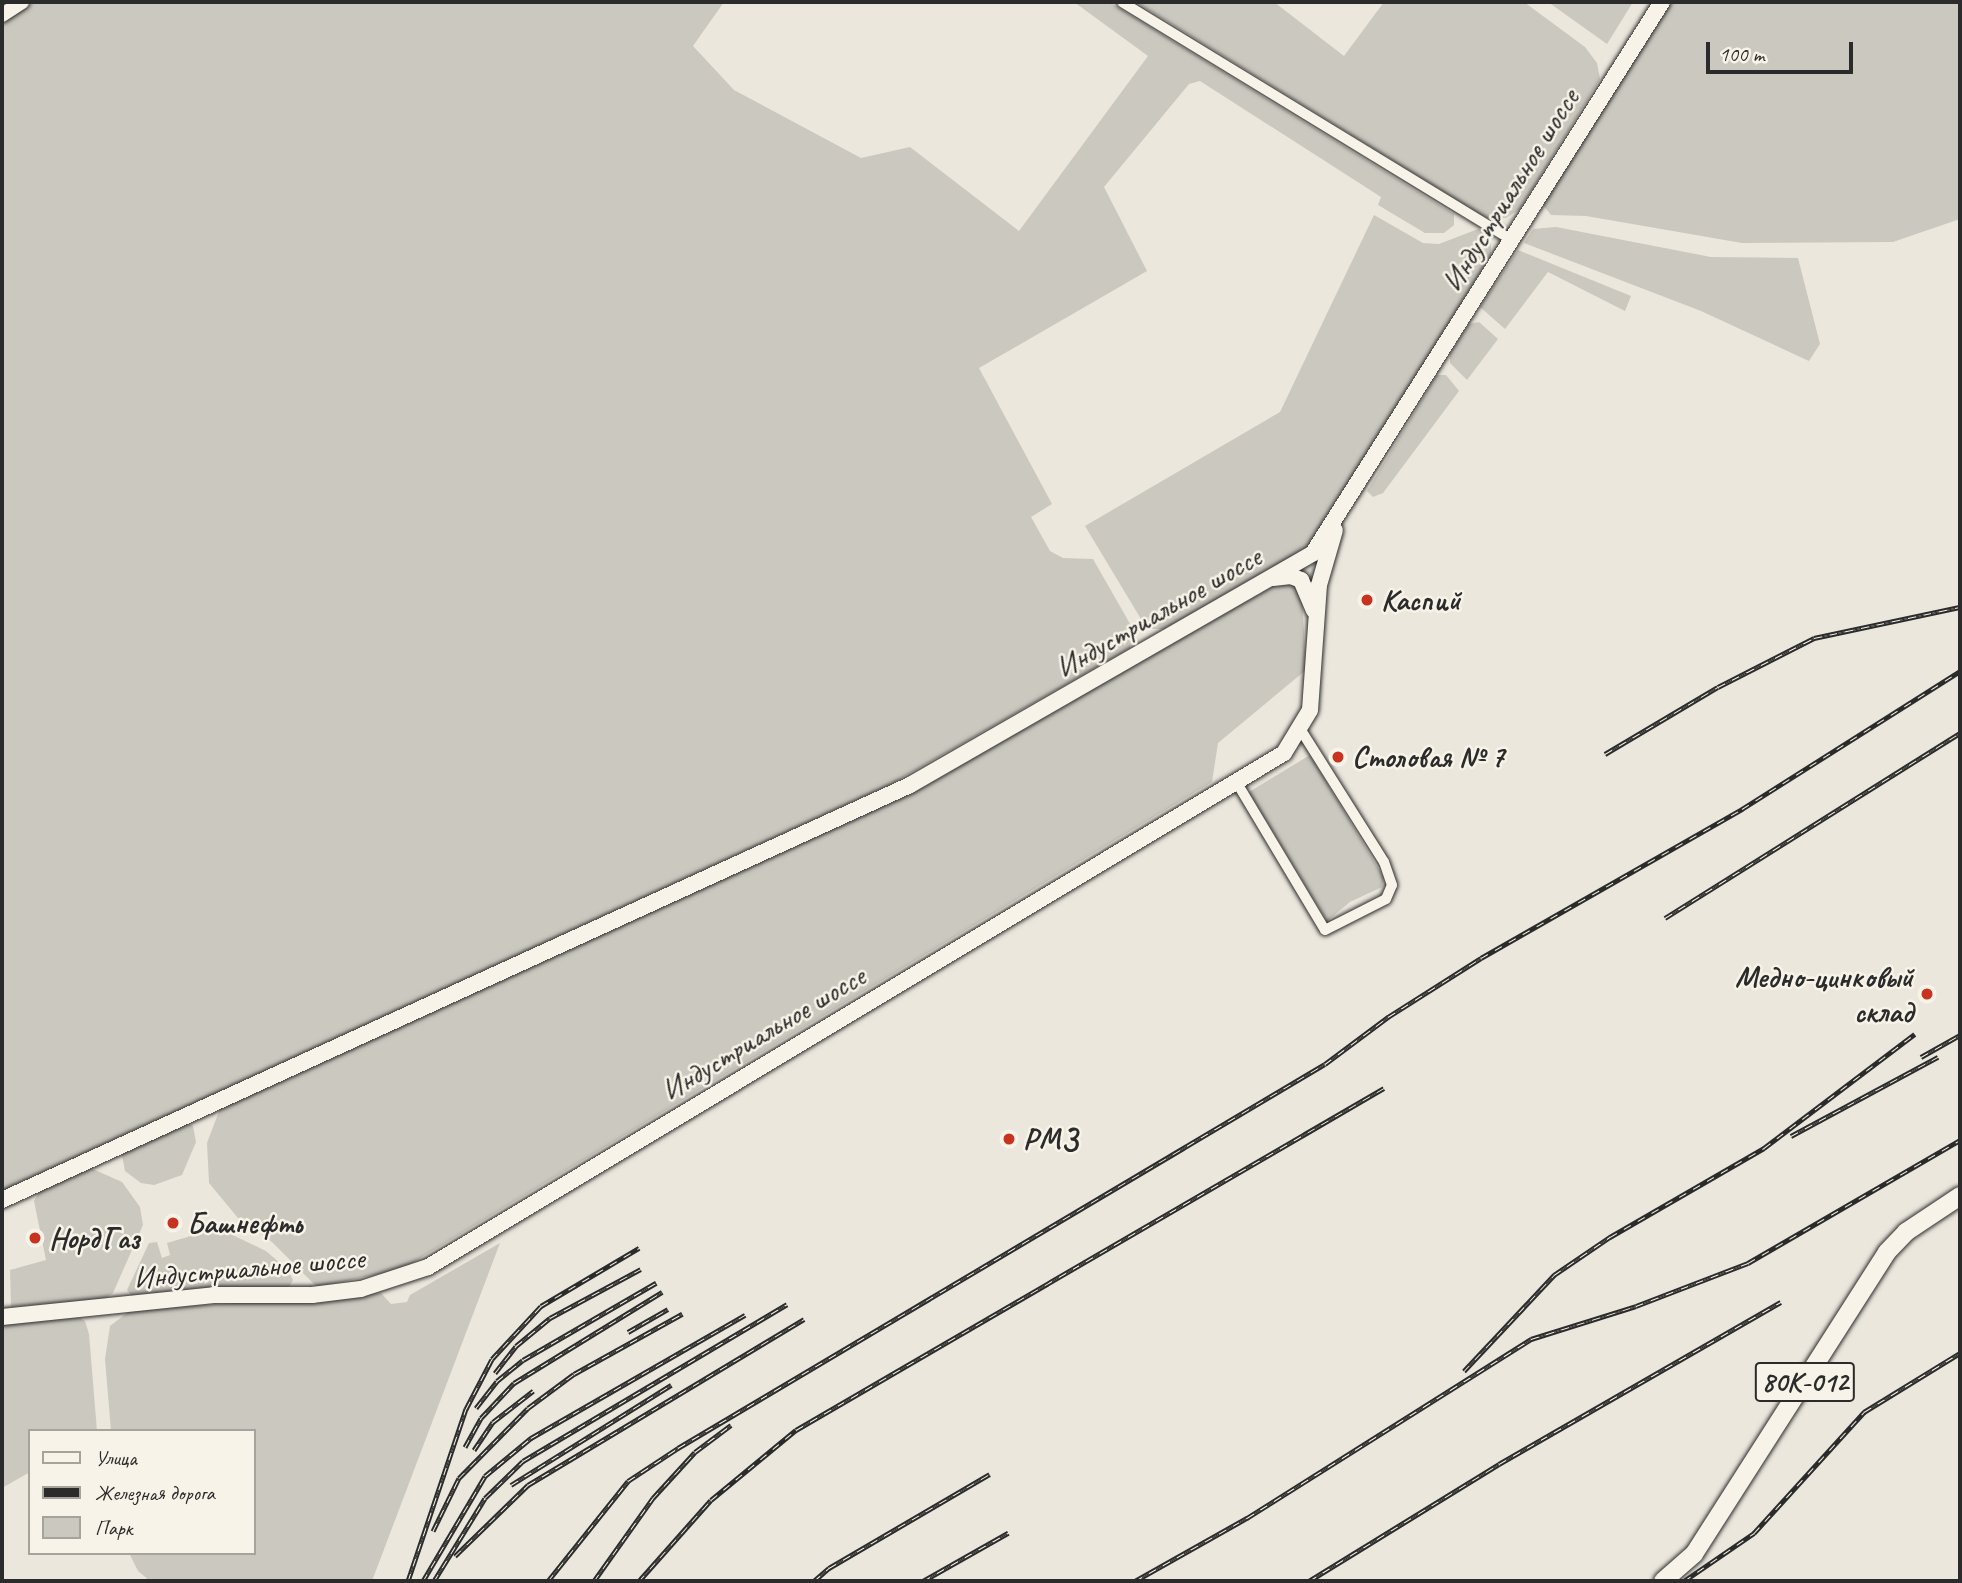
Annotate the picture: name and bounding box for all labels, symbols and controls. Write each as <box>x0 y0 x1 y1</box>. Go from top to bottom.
scale bar <box>1710 28 1857 72</box>
text: 100 m <box>1719 41 1764 67</box>
street label: Индустриальное шоссе <box>1433 82 1587 298</box>
street label: Индустриальное шоссе <box>1048 538 1268 686</box>
place label: Каспий <box>1381 582 1460 618</box>
marker: Каспий <box>1359 592 1375 608</box>
place label: Столовая № 7 <box>1352 739 1504 775</box>
marker: Столовая № 7 <box>1330 749 1346 765</box>
street label: Индустриальное шоссе <box>654 957 872 1109</box>
place label: Медно-цинковый склад <box>1735 959 1913 1030</box>
marker: Медно-цинковый склад <box>1919 986 1935 1002</box>
place label: РМЗ <box>1023 1121 1079 1157</box>
marker: РМЗ <box>1001 1131 1017 1147</box>
place label: Башнефть <box>187 1205 302 1241</box>
marker: Башнефть <box>165 1215 181 1231</box>
place label: НордГаз <box>49 1220 140 1256</box>
marker: НордГаз <box>27 1230 43 1246</box>
street label: Индустриальное шоссе <box>131 1240 367 1296</box>
road number: 80К-012 <box>1754 1358 1856 1406</box>
legend <box>28 1429 256 1555</box>
text: Улица <box>95 1445 137 1471</box>
text: Железная дорога <box>95 1480 215 1506</box>
text: Парк <box>95 1515 132 1541</box>

